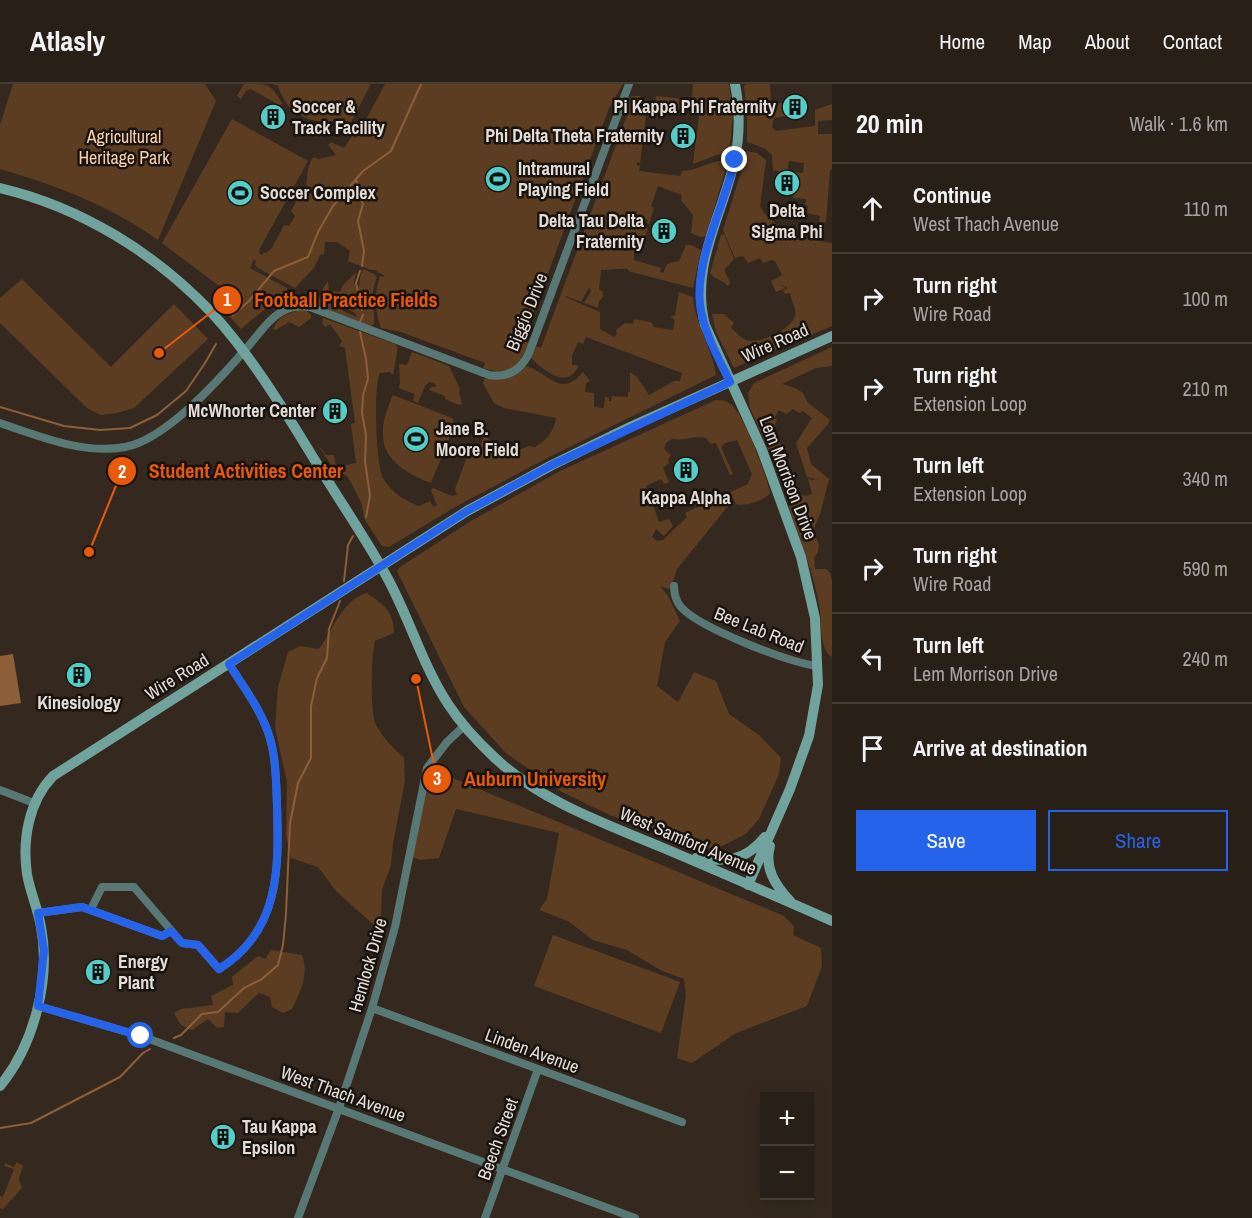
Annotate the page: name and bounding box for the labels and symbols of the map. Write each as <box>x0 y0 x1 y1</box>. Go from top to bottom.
building icon: Pi Kappa Phi Fraternity <box>780 92 810 122</box>
place label: Soccer & Track Facility <box>292 94 386 140</box>
place label: Pi Kappa Phi Fraternity <box>614 94 777 119</box>
building icon: Soccer & Track Facility <box>258 102 288 132</box>
building icon: Phi Delta Theta Fraternity <box>668 121 698 151</box>
place label: Phi Delta Theta Fraternity <box>485 123 665 148</box>
park label: Agricultural Heritage Park <box>78 124 170 170</box>
route end <box>721 146 747 172</box>
place label: Intramural Playing Field <box>518 156 609 202</box>
sports icon: Intramural Playing Field <box>483 164 513 194</box>
building icon: Delta Sigma Phi <box>772 168 802 198</box>
sports icon: Soccer Complex <box>225 178 255 208</box>
place label: Soccer Complex <box>260 180 376 205</box>
place label: Delta Sigma Phi <box>751 198 823 244</box>
place label: Delta Tau Delta Fraternity <box>538 208 645 254</box>
building icon: Delta Tau Delta Fraternity <box>649 216 679 246</box>
street label: Biggio Drive <box>500 269 553 355</box>
callout: Football Practice Fields <box>212 281 449 319</box>
text: Football Practice Fields <box>254 286 438 313</box>
text: 1 <box>223 287 232 312</box>
street label: Wire Road <box>737 317 812 368</box>
building icon: McWhorter Center <box>320 396 350 426</box>
place label: McWhorter Center <box>188 398 316 423</box>
street label: Lem Morrison Drive <box>753 412 824 543</box>
place label: Jane B. Moore Field <box>436 416 519 462</box>
sports icon: Jane B. Moore Field <box>401 424 431 454</box>
callout: Student Activities Center <box>107 452 356 490</box>
building icon: Kappa Alpha <box>671 455 701 485</box>
text: Student Activities Center <box>149 457 344 484</box>
text: 2 <box>118 459 126 484</box>
place label: Kappa Alpha <box>641 485 732 510</box>
street label: Bee Lab Road <box>711 600 808 659</box>
street label: Wire Road <box>140 647 213 706</box>
building icon: Kinesiology <box>64 660 94 690</box>
place label: Kinesiology <box>37 690 122 715</box>
callout: Auburn University <box>422 760 618 798</box>
text: Auburn University <box>464 765 607 792</box>
text: 3 <box>433 766 441 791</box>
street label: West Samford Avenue <box>616 800 760 881</box>
street label: Hemlock Drive <box>342 915 393 1015</box>
place label: Energy Plant <box>118 949 169 995</box>
building icon: Energy Plant <box>83 957 113 987</box>
route start <box>127 1022 153 1048</box>
street label: Linden Avenue <box>482 1022 583 1079</box>
street label: West Thach Avenue <box>277 1059 409 1128</box>
street label: Beech Street <box>471 1094 524 1183</box>
place label: Tau Kappa Epsilon <box>242 1114 317 1160</box>
building icon: Tau Kappa Epsilon <box>208 1122 238 1152</box>

